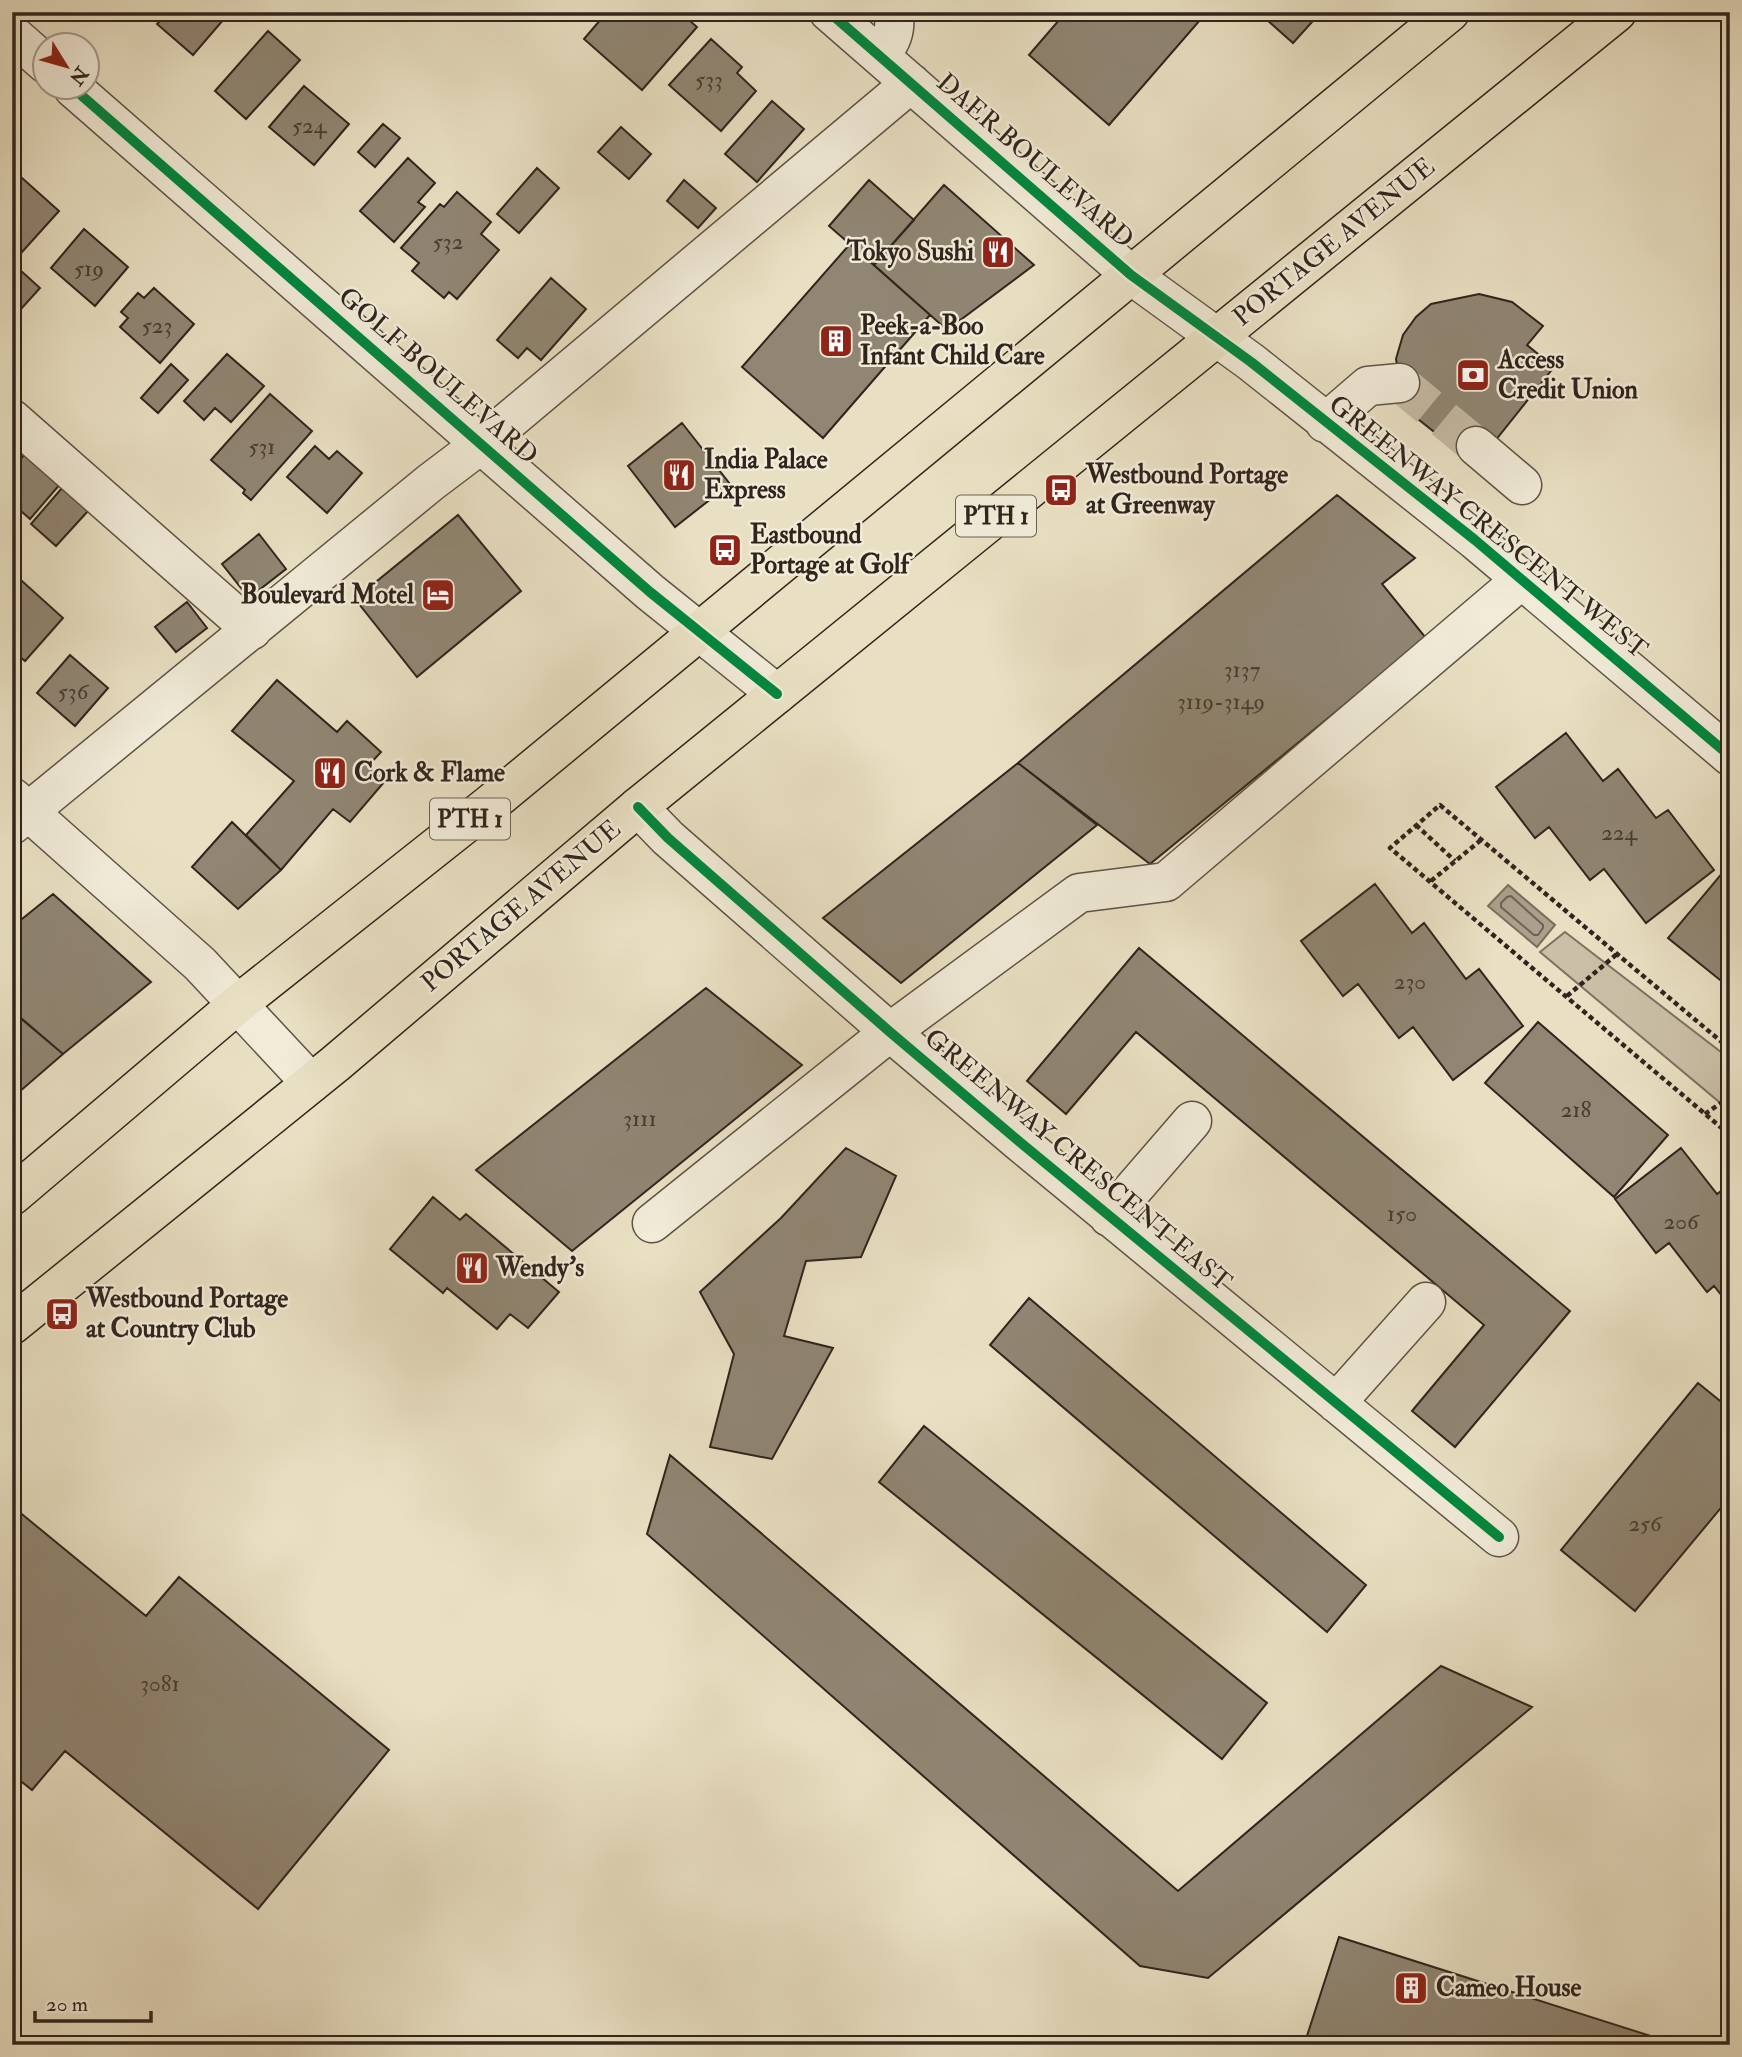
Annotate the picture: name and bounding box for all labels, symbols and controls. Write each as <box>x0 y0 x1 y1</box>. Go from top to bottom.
north arrow <box>32 32 102 102</box>
text: N <box>63 61 94 90</box>
house number: 533 <box>695 65 723 94</box>
street label: DAER BOULEVARD <box>930 67 1140 255</box>
house number: 524 <box>292 111 328 140</box>
street label: PORTAGE AVENUE <box>1227 151 1441 333</box>
house number: 532 <box>433 227 463 256</box>
restaurant icon: Tokyo Sushi <box>979 233 1017 271</box>
place label: Tokyo Sushi <box>846 236 974 269</box>
house number: 519 <box>74 254 104 283</box>
street label: GOLF BOULEVARD <box>332 281 544 471</box>
place label: Peek-a-Boo Infant Child Care <box>860 310 1045 372</box>
house number: 523 <box>142 311 172 340</box>
building icon: Peek-a-Boo Infant Child Care <box>817 322 855 360</box>
place label: Access Credit Union <box>1497 344 1639 406</box>
bank icon: Access Credit Union <box>1454 356 1492 394</box>
street label: GREENWAY CRESCENT WEST <box>1322 388 1654 666</box>
house number: 531 <box>248 432 276 461</box>
place label: India Palace Express <box>704 444 828 507</box>
restaurant icon: India Palace Express <box>660 456 698 494</box>
place label: Westbound Portage at Greenway <box>1085 459 1288 522</box>
bus stop icon: Westbound Portage at Greenway <box>1042 471 1080 509</box>
road number: PTH 1 <box>956 495 1036 536</box>
place label: Eastbound Portage at Golf <box>750 519 913 582</box>
bus stop icon: Eastbound Portage at Golf <box>706 531 744 569</box>
hotel icon: Boulevard Motel <box>419 576 457 614</box>
place label: Boulevard Motel <box>241 579 414 611</box>
house number: 3137 <box>1224 655 1261 684</box>
house number: 536 <box>58 677 90 706</box>
house number: 3119-3149 <box>1177 687 1265 716</box>
restaurant icon: Cork & Flame <box>311 754 349 792</box>
place label: Cork & Flame <box>354 757 505 789</box>
road number: PTH 1 <box>430 798 510 840</box>
street label: PORTAGE AVENUE <box>415 813 627 999</box>
house number: 224 <box>1601 818 1638 847</box>
house number: 230 <box>1394 967 1426 996</box>
street label: GREENWAY CRESCENT EAST <box>918 1022 1238 1298</box>
house number: 218 <box>1561 1095 1592 1124</box>
house number: 3111 <box>623 1104 657 1133</box>
house number: 150 <box>1387 1199 1417 1228</box>
house number: 206 <box>1663 1207 1700 1236</box>
restaurant icon: Wendy's <box>453 1249 491 1287</box>
place label: Wendy's <box>495 1252 584 1285</box>
place label: Westbound Portage at Country Club <box>85 1283 288 1346</box>
bus stop icon: Westbound Portage at Country Club <box>43 1295 81 1333</box>
house number: 256 <box>1628 1509 1663 1538</box>
house number: 3081 <box>140 1669 180 1698</box>
building icon: Cameo House <box>1392 1969 1430 2007</box>
place label: Cameo House <box>1436 1972 1581 2004</box>
scale bar <box>35 1980 150 2024</box>
text: 20 m <box>46 1991 88 2018</box>

